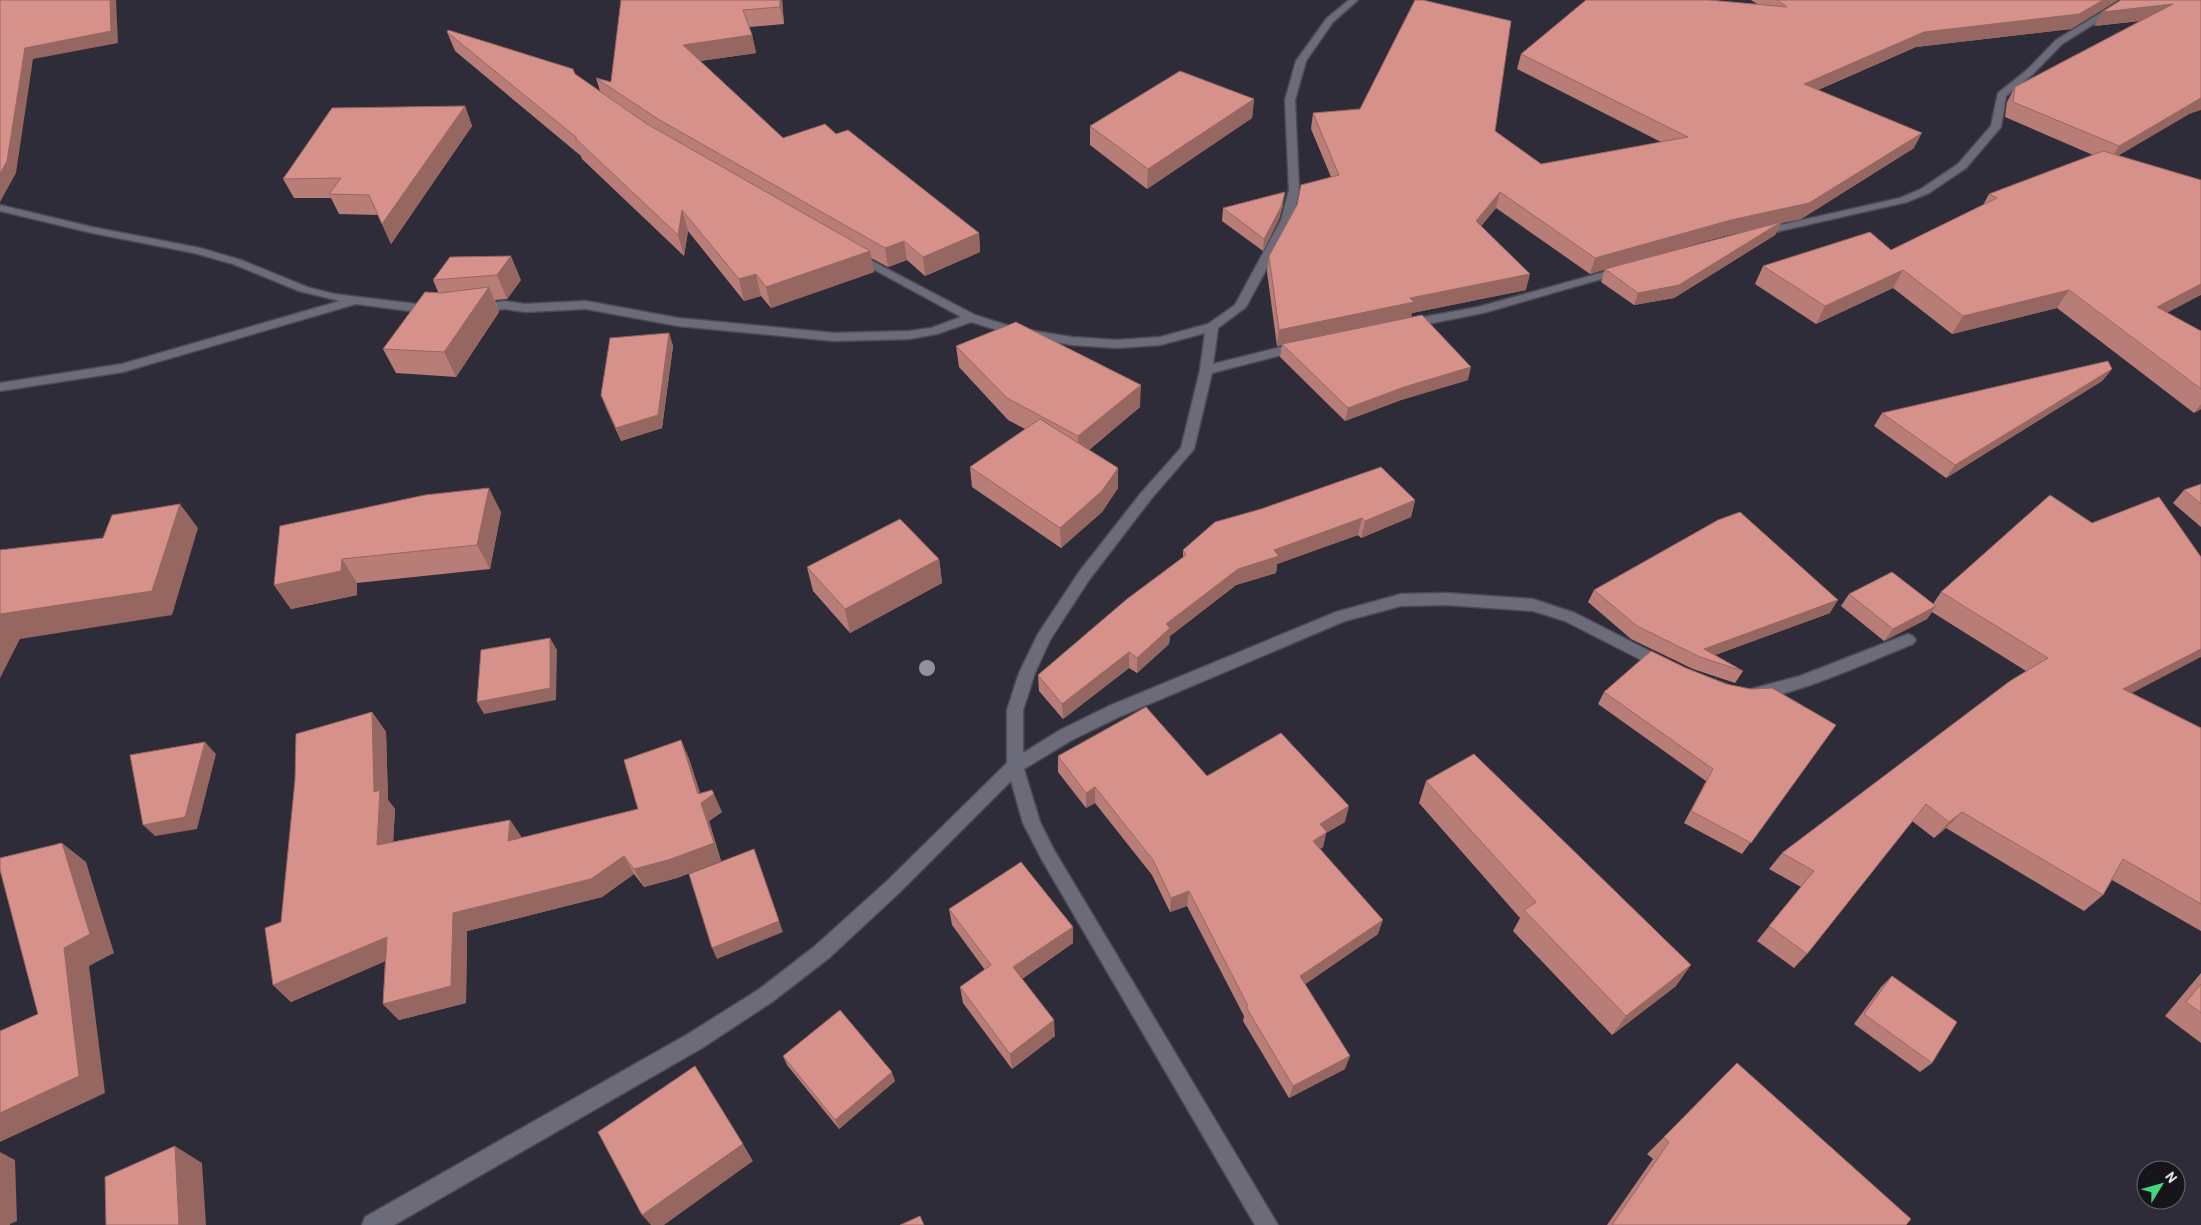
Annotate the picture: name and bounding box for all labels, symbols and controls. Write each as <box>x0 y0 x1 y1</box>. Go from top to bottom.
north arrow <box>2136 1160 2186 1210</box>
text: N <box>2162 1168 2181 1186</box>

